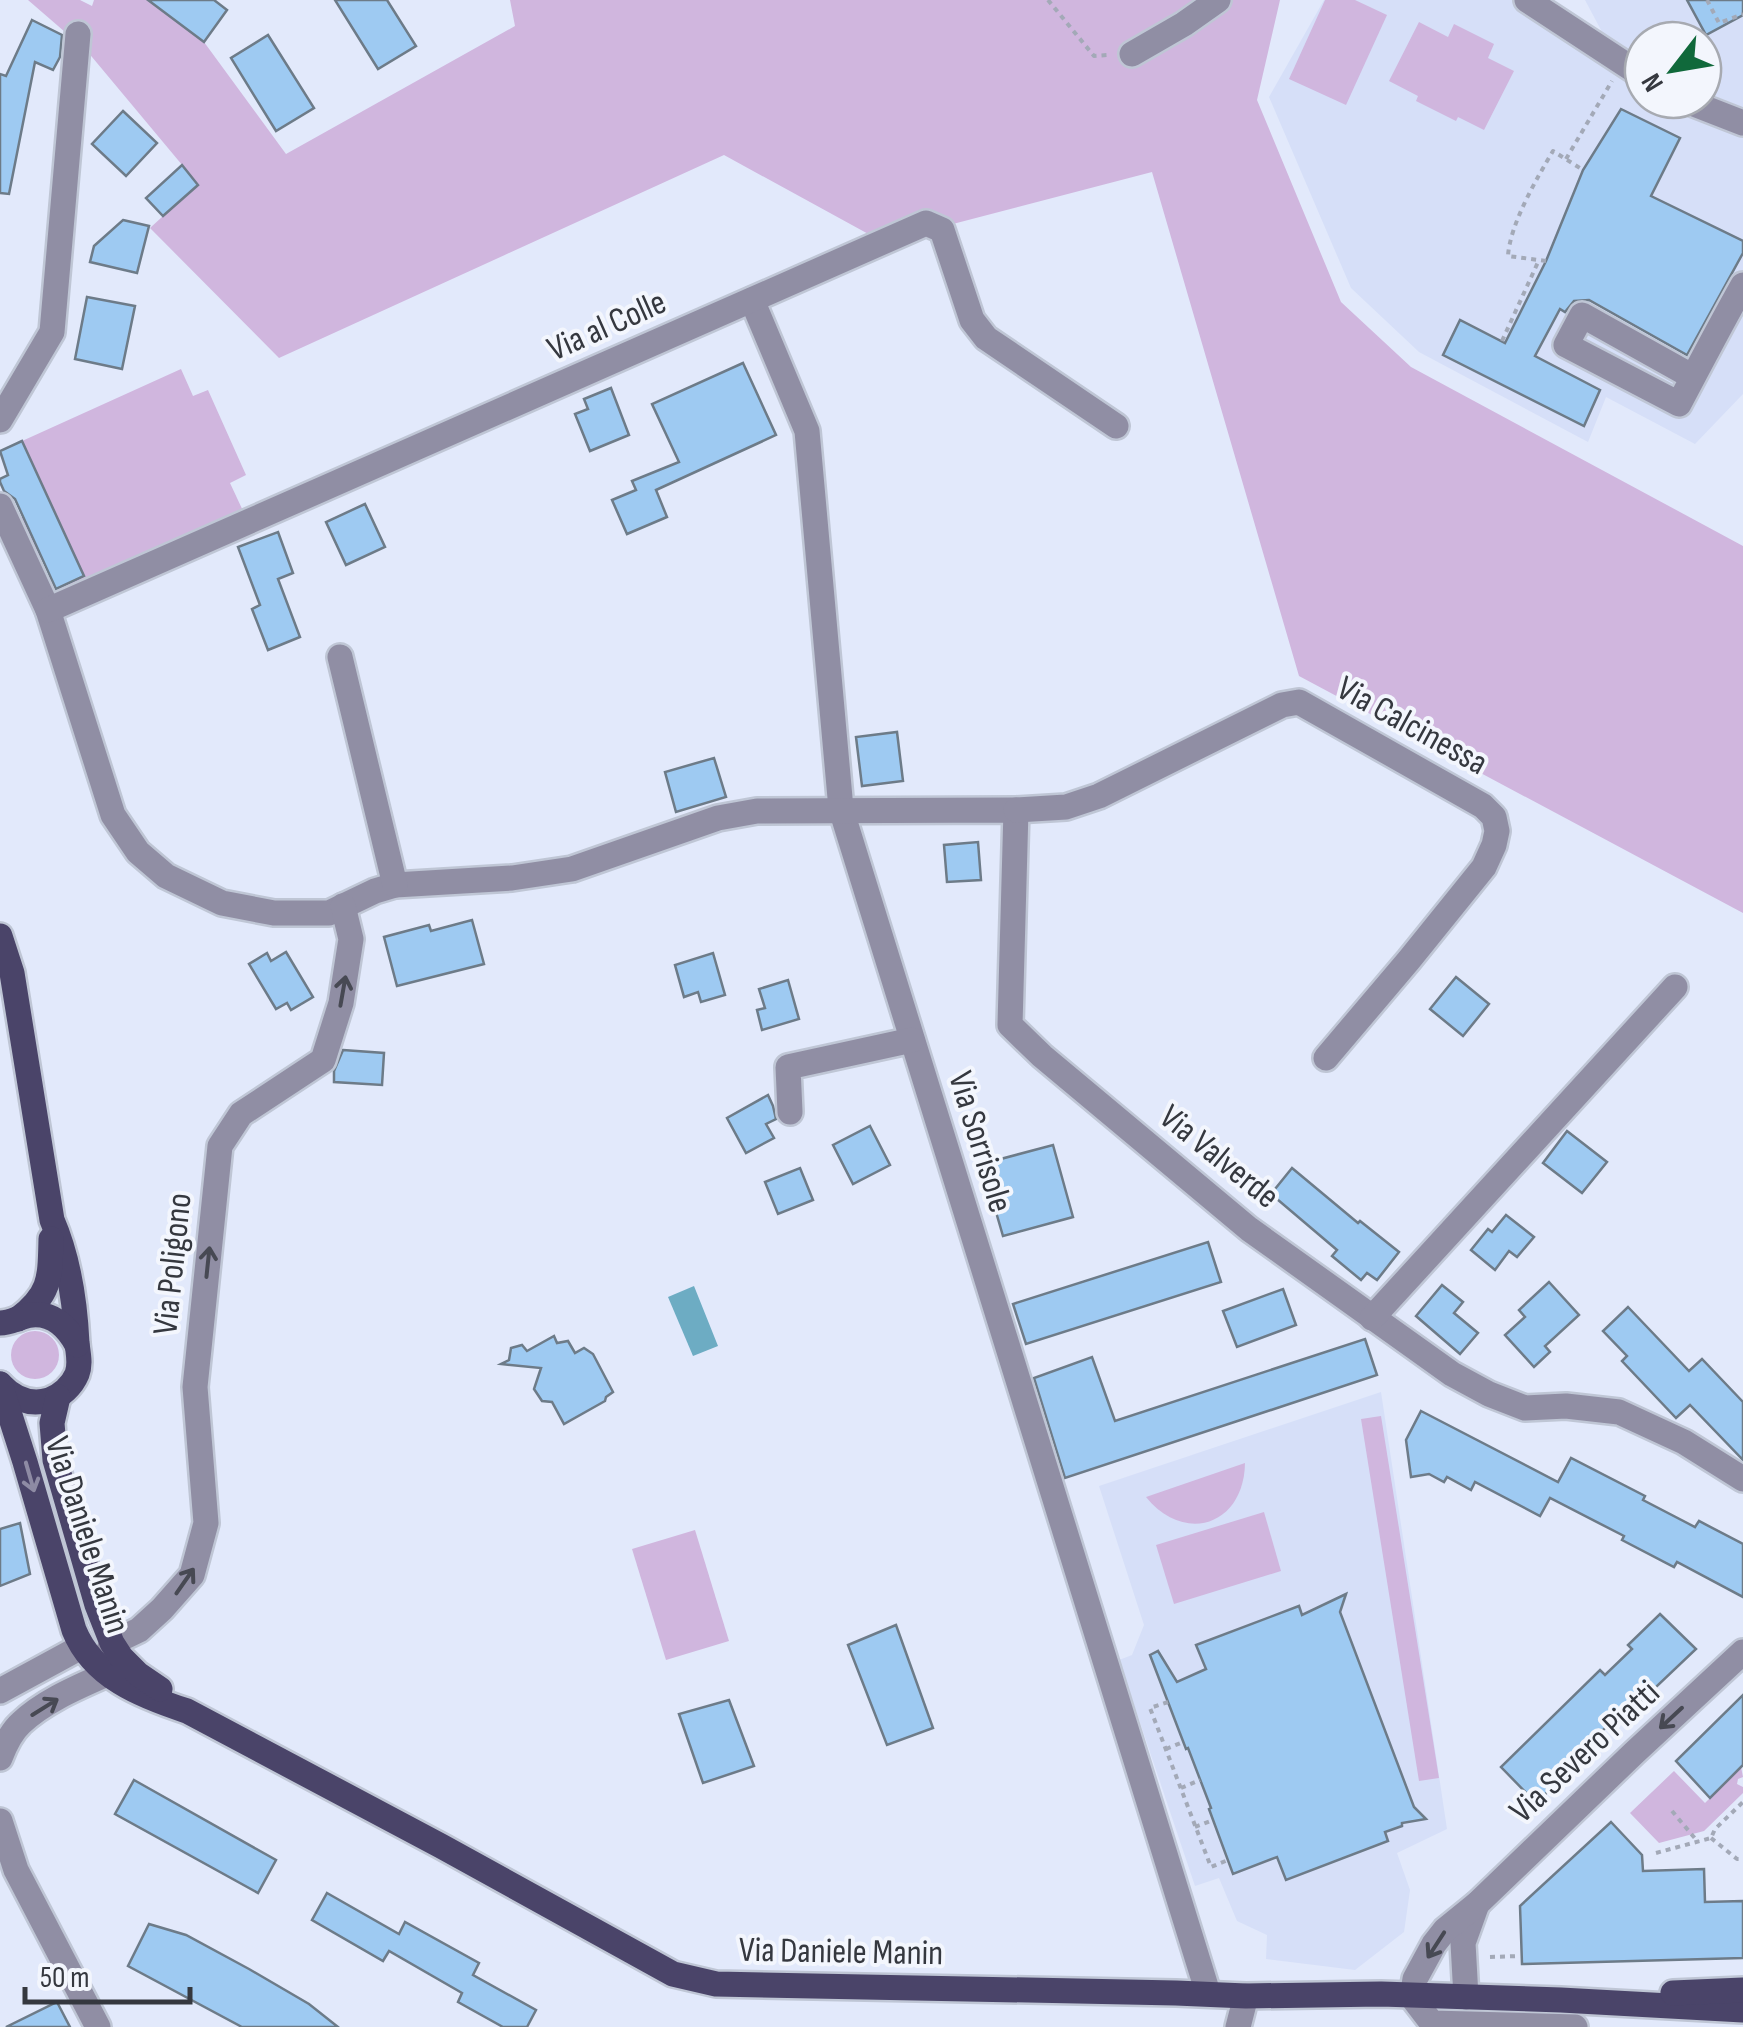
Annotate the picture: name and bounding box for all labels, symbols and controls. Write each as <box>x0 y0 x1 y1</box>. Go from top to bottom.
north arrow <box>1623 20 1723 120</box>
text: N <box>1635 67 1671 97</box>
street label: Via al Colle <box>541 281 673 371</box>
street label: Via Calcinessa <box>1329 667 1495 785</box>
one-way arrow <box>334 975 353 1007</box>
street label: Via Sorrisole <box>938 1066 1022 1218</box>
street label: Via Valverde <box>1151 1096 1287 1218</box>
street label: Via Poligono <box>144 1191 202 1337</box>
one-way arrow <box>199 1246 218 1279</box>
street label: Via Daniele Manin <box>35 1431 139 1639</box>
one-way arrow <box>22 1461 40 1492</box>
one-way arrow <box>174 1568 195 1595</box>
street label: Via Severo Piatti <box>1501 1672 1669 1832</box>
one-way arrow <box>30 1697 59 1717</box>
one-way arrow <box>1660 1706 1684 1730</box>
street label: Via Daniele Manin <box>739 1929 943 1975</box>
one-way arrow <box>1425 1930 1446 1958</box>
scale bar <box>25 1942 190 2004</box>
text: 50 m <box>40 1960 89 1996</box>

